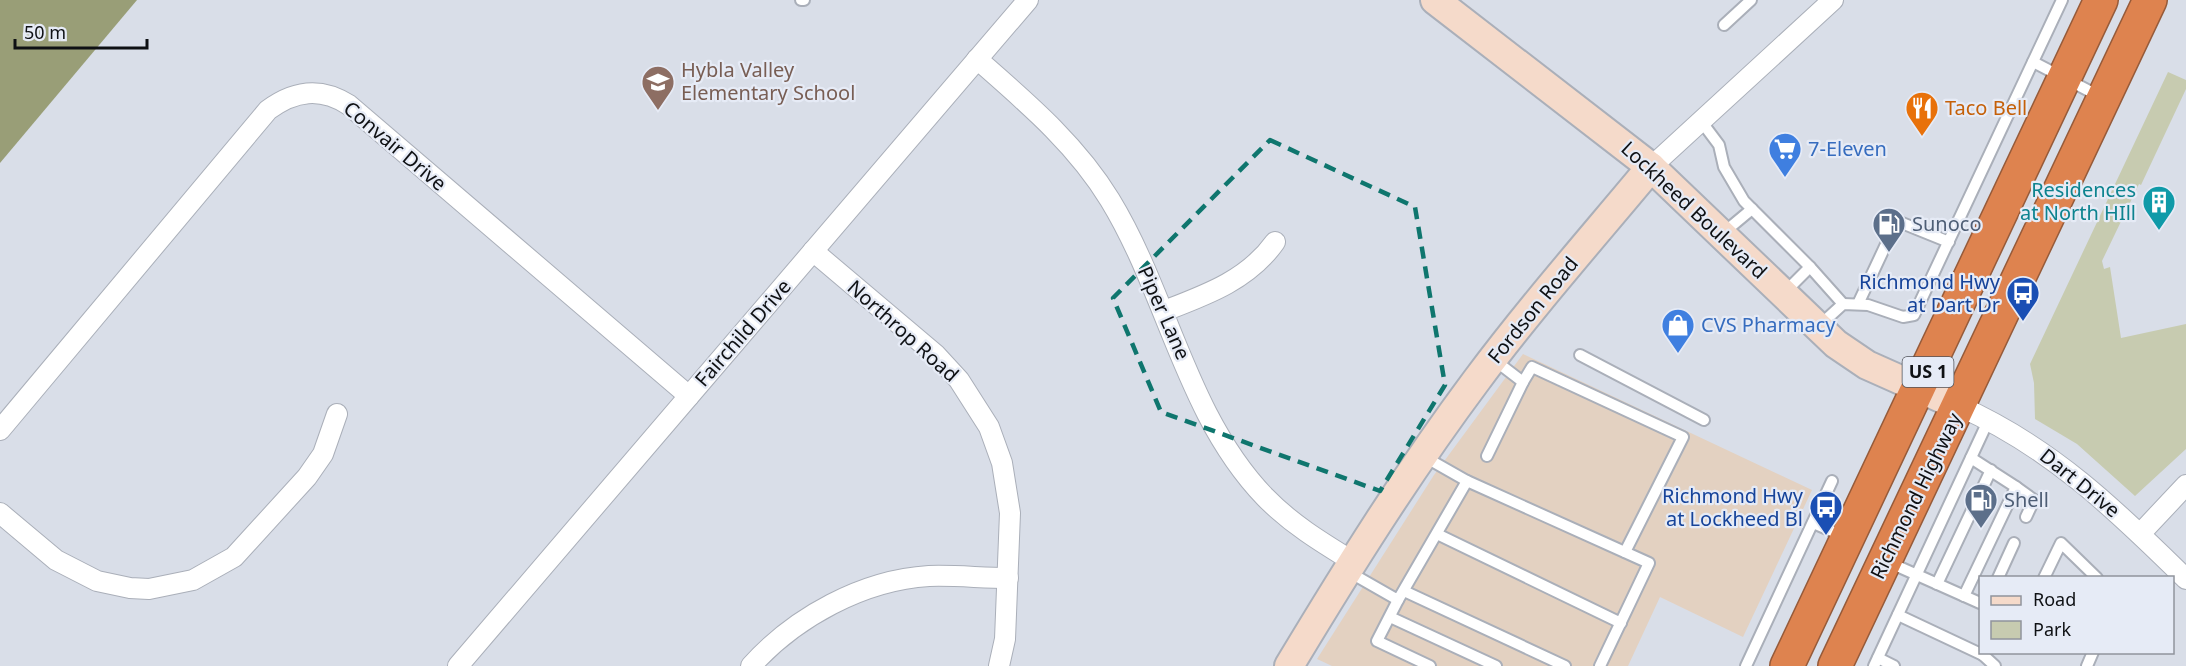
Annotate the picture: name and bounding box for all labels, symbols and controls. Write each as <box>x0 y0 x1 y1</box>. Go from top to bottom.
scale bar <box>15 12 147 50</box>
text: 50 m <box>24 20 66 44</box>
place label: Hybla Valley Elementary School <box>681 56 855 106</box>
school or university icon: Hybla Valley Elementary School <box>640 64 676 111</box>
restaurant icon: Taco Bell <box>1904 90 1940 137</box>
place label: Taco Bell <box>1945 94 2027 121</box>
street label: Convair Drive <box>338 95 452 197</box>
supermarket icon: 7-Eleven <box>1767 131 1803 178</box>
street label: Lockheed Boulevard <box>1616 135 1773 284</box>
place label: 7-Eleven <box>1808 135 1887 162</box>
place label: Residences at North HIll <box>2020 176 2136 226</box>
building icon: Residences at North HIll <box>2141 184 2177 231</box>
fuel station icon: Sunoco <box>1871 206 1907 253</box>
place label: Sunoco <box>1912 210 1982 237</box>
street label: Fordson Road <box>1481 251 1584 369</box>
street label: Piper Lane <box>1132 262 1197 364</box>
place label: Richmond Hwy at Dart Dr <box>1859 268 2001 318</box>
street label: Fairchild Drive <box>689 273 797 392</box>
street label: Northrop Road <box>842 274 965 388</box>
bus stop icon: Richmond Hwy at Dart Dr <box>2005 275 2041 322</box>
shop icon: CVS Pharmacy <box>1660 307 1696 354</box>
place label: CVS Pharmacy <box>1701 311 1836 338</box>
road number: US 1 <box>1902 357 1954 387</box>
street label: Richmond Highway <box>1864 407 1968 583</box>
street label: Dart Drive <box>2035 442 2126 523</box>
place label: Richmond Hwy at Lockheed Bl <box>1662 482 1804 532</box>
fuel station icon: Shell <box>1963 482 1999 529</box>
place label: Shell <box>2004 486 2049 513</box>
bus stop icon: Richmond Hwy at Lockheed Bl <box>1808 489 1844 536</box>
legend <box>1979 576 2174 654</box>
text: Road <box>2033 587 2076 611</box>
text: Park <box>2033 617 2071 641</box>

